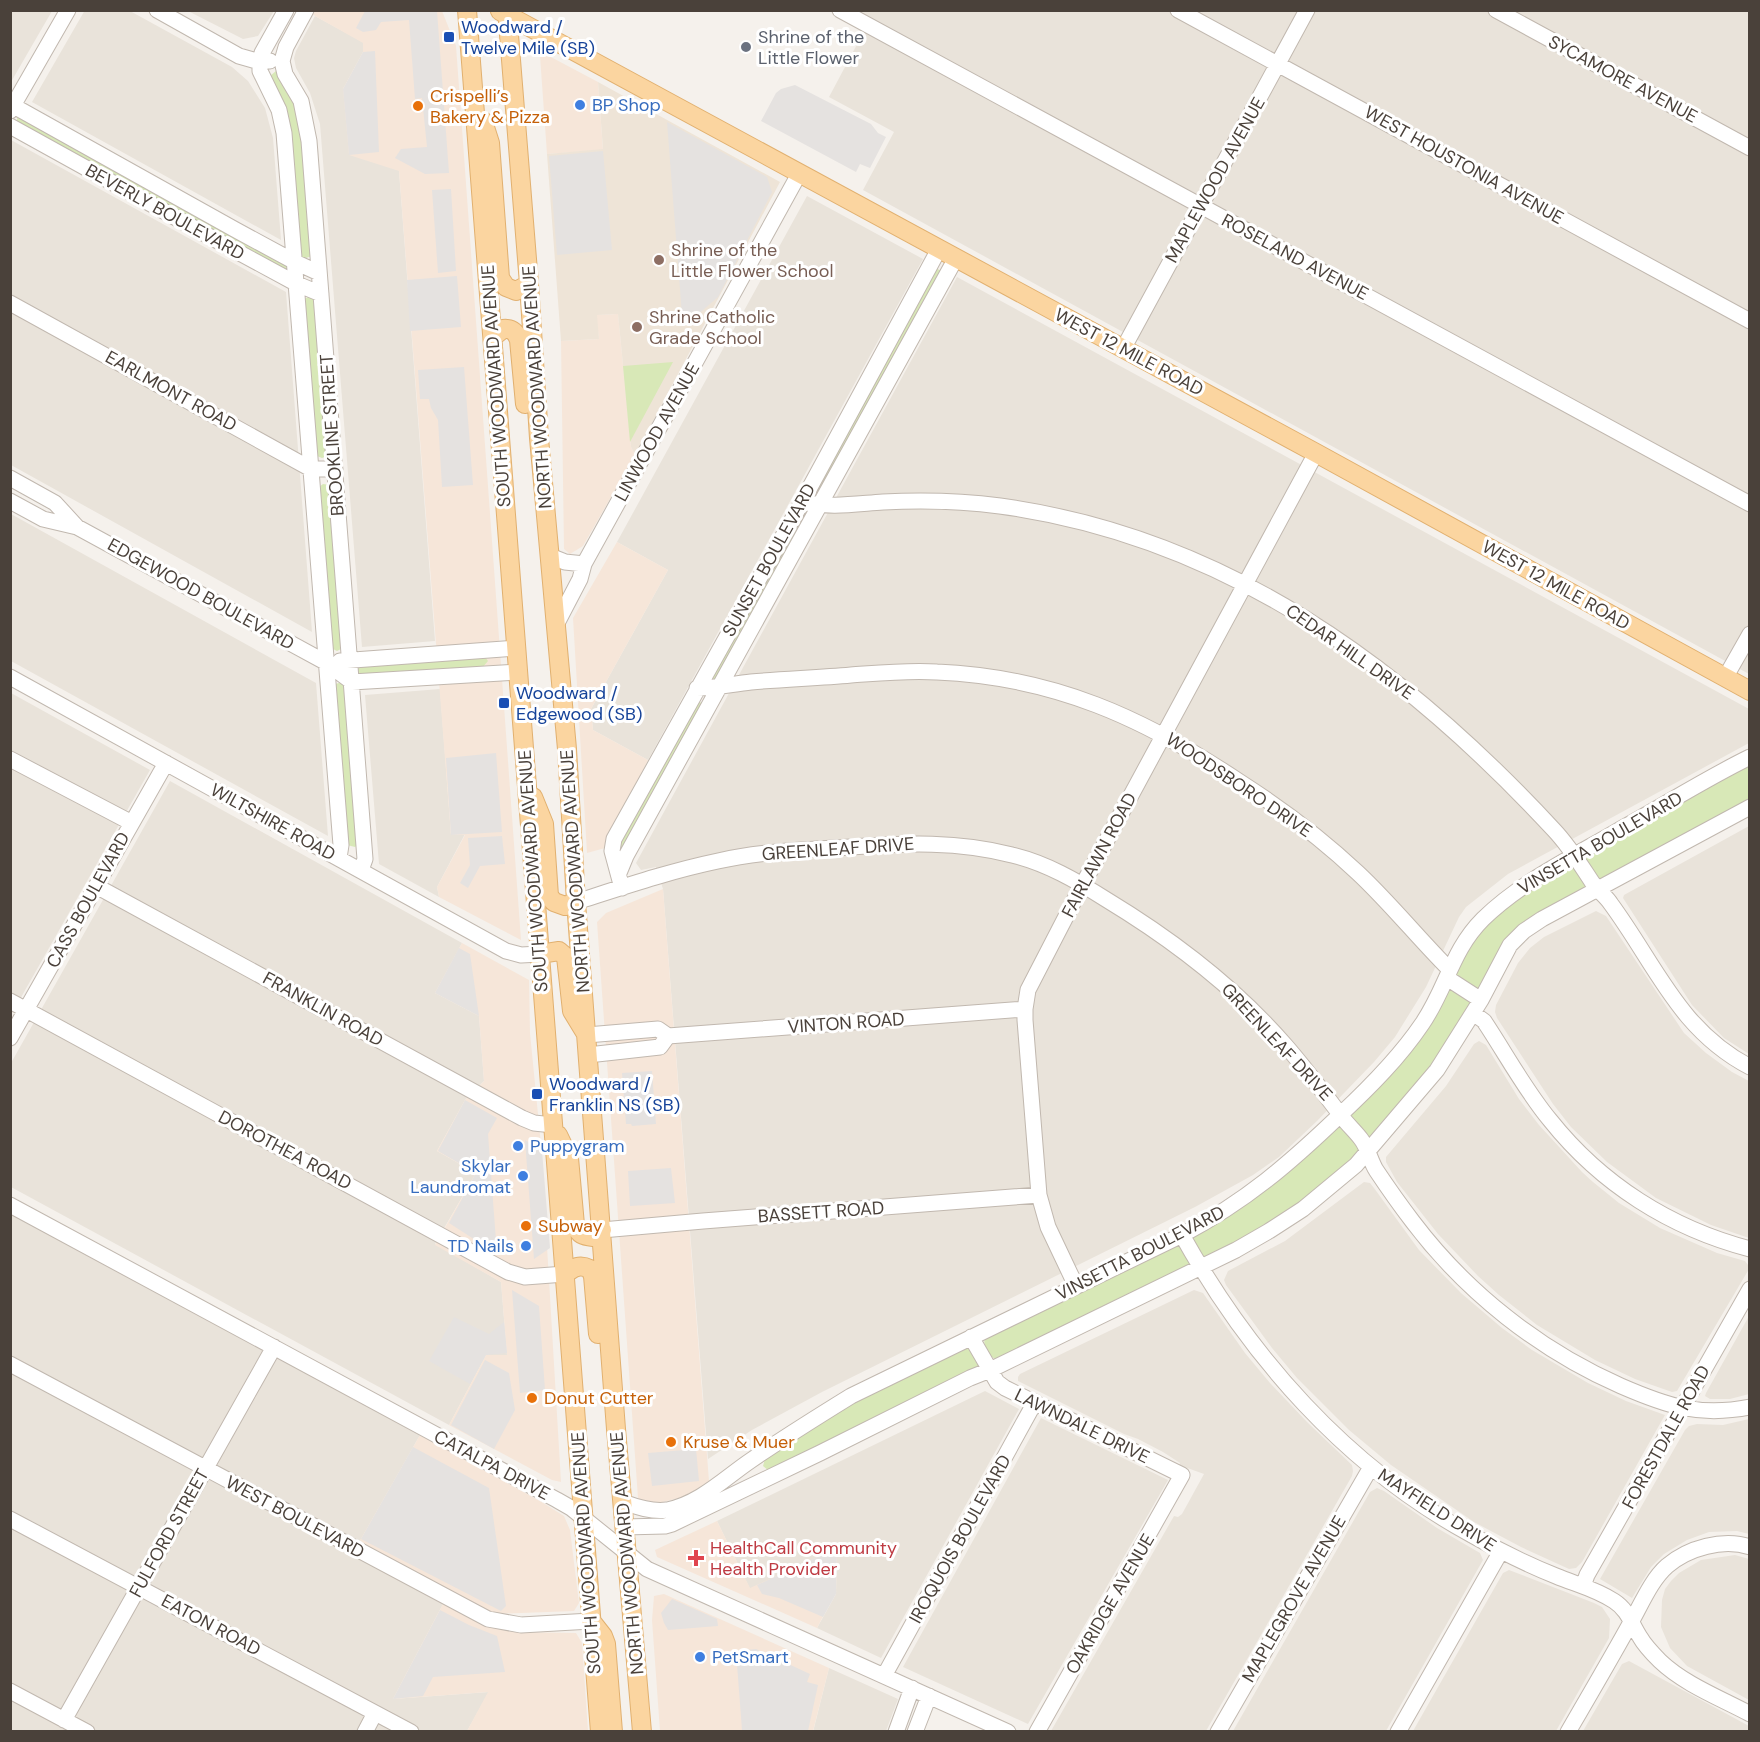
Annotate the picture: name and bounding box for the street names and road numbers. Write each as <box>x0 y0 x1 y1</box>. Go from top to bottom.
street label: SYCAMORE AVENUE <box>1544 30 1702 128</box>
street label: MAPLEWOOD AVENUE <box>1159 93 1271 267</box>
street label: WEST HOUSTONIA AVENUE <box>1360 100 1568 230</box>
street label: BEVERLY BOULEVARD <box>81 158 249 266</box>
street label: ROSELAND AVENUE <box>1217 208 1373 306</box>
street label: SOUTH WOODWARD AVENUE <box>476 264 516 508</box>
street label: NORTH WOODWARD AVENUE <box>517 265 557 509</box>
street label: WEST 12 MILE ROAD <box>1050 303 1208 401</box>
street label: EARLMONT ROAD <box>101 345 241 437</box>
street label: BROOKLINE STREET <box>314 353 350 517</box>
street label: LINWOOD AVENUE <box>609 358 705 506</box>
street label: SUNSET BOULEVARD <box>717 479 821 641</box>
street label: EDGEWOOD BOULEVARD <box>103 533 299 655</box>
street label: WEST 12 MILE ROAD <box>1478 534 1634 636</box>
street label: CEDAR HILL DRIVE <box>1281 599 1419 705</box>
street label: WOODSBORO DRIVE <box>1161 727 1317 843</box>
street label: SOUTH WOODWARD AVENUE <box>513 749 553 993</box>
street label: NORTH WOODWARD AVENUE <box>555 749 595 993</box>
street label: WILTSHIRE ROAD <box>206 778 340 866</box>
street label: VINSETTA BOULEVARD <box>1513 786 1687 900</box>
street label: FAIRLAWN ROAD <box>1056 788 1142 922</box>
street label: CASS BOULEVARD <box>41 828 135 972</box>
street label: GREENLEAF DRIVE <box>761 832 915 866</box>
street label: FRANKLIN ROAD <box>258 966 388 1052</box>
street label: GREENLEAF DRIVE <box>1216 978 1338 1106</box>
street label: VINTON ROAD <box>787 1007 905 1039</box>
street label: DOROTHEA ROAD <box>214 1105 356 1195</box>
street label: BASSETT ROAD <box>757 1196 885 1228</box>
street label: VINSETTA BOULEVARD <box>1052 1200 1228 1306</box>
street label: FORESTDALE ROAD <box>1617 1361 1715 1513</box>
street label: LAWNDALE DRIVE <box>1010 1383 1154 1469</box>
street label: CATALPA DRIVE <box>430 1424 554 1506</box>
street label: SOUTH WOODWARD AVENUE <box>566 1431 606 1675</box>
street label: NORTH WOODWARD AVENUE <box>604 1431 650 1675</box>
street label: IROQUOIS BOULEVARD <box>904 1450 1016 1628</box>
street label: MAYFIELD DRIVE <box>1373 1463 1501 1557</box>
street label: FULFORD STREET <box>124 1464 214 1602</box>
street label: WEST BOULEVARD <box>221 1470 369 1564</box>
street label: MAPLEGROVE AVENUE <box>1236 1511 1352 1687</box>
street label: OAKRIDGE AVENUE <box>1060 1529 1160 1679</box>
street label: EATON ROAD <box>157 1589 265 1661</box>

